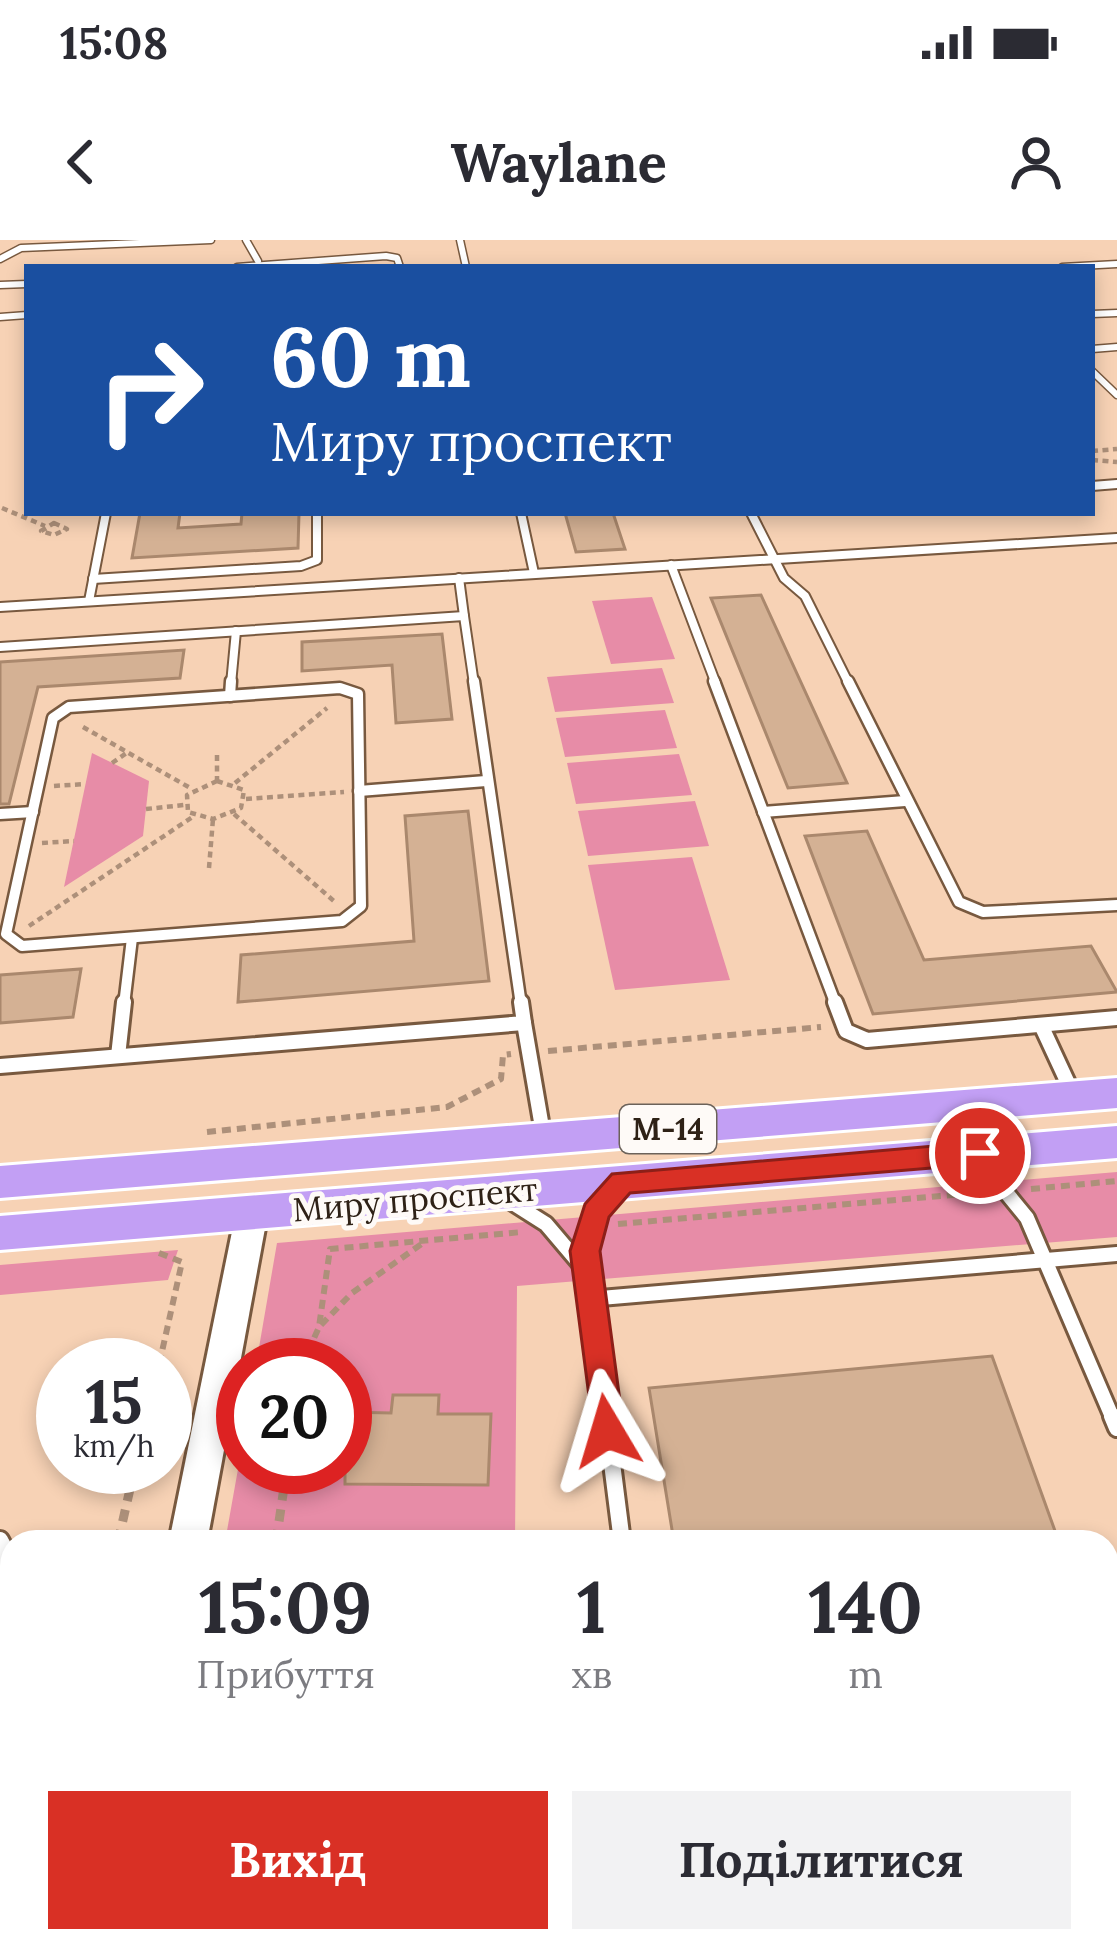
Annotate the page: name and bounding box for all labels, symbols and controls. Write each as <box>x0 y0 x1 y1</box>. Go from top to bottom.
text: 15:08 <box>60 14 168 71</box>
text: Waylane <box>450 128 667 197</box>
icon: back <box>48 129 114 195</box>
icon: person <box>1003 129 1069 195</box>
text: 60 m <box>270 302 471 410</box>
icon: right <box>72 312 228 468</box>
text: Миру проспект <box>270 407 672 476</box>
pin <box>929 1102 1031 1204</box>
road number: М-14 <box>620 1105 716 1153</box>
icon: arrive <box>947 1120 1013 1186</box>
street label: Миру проспект <box>291 1167 539 1231</box>
speed limit sign: 20 <box>216 1338 372 1494</box>
text: 15 <box>86 1363 142 1439</box>
position arrow <box>544 1368 670 1494</box>
text: km/h <box>73 1427 155 1465</box>
text: 15:09 <box>199 1561 372 1653</box>
text: 1 <box>577 1561 606 1653</box>
text: 140 <box>808 1561 923 1653</box>
text: Прибуття <box>196 1649 375 1699</box>
text: хв <box>571 1649 612 1699</box>
text: m <box>848 1649 883 1699</box>
button: Вихід <box>48 1791 548 1929</box>
button: Поділитися <box>572 1791 1071 1929</box>

